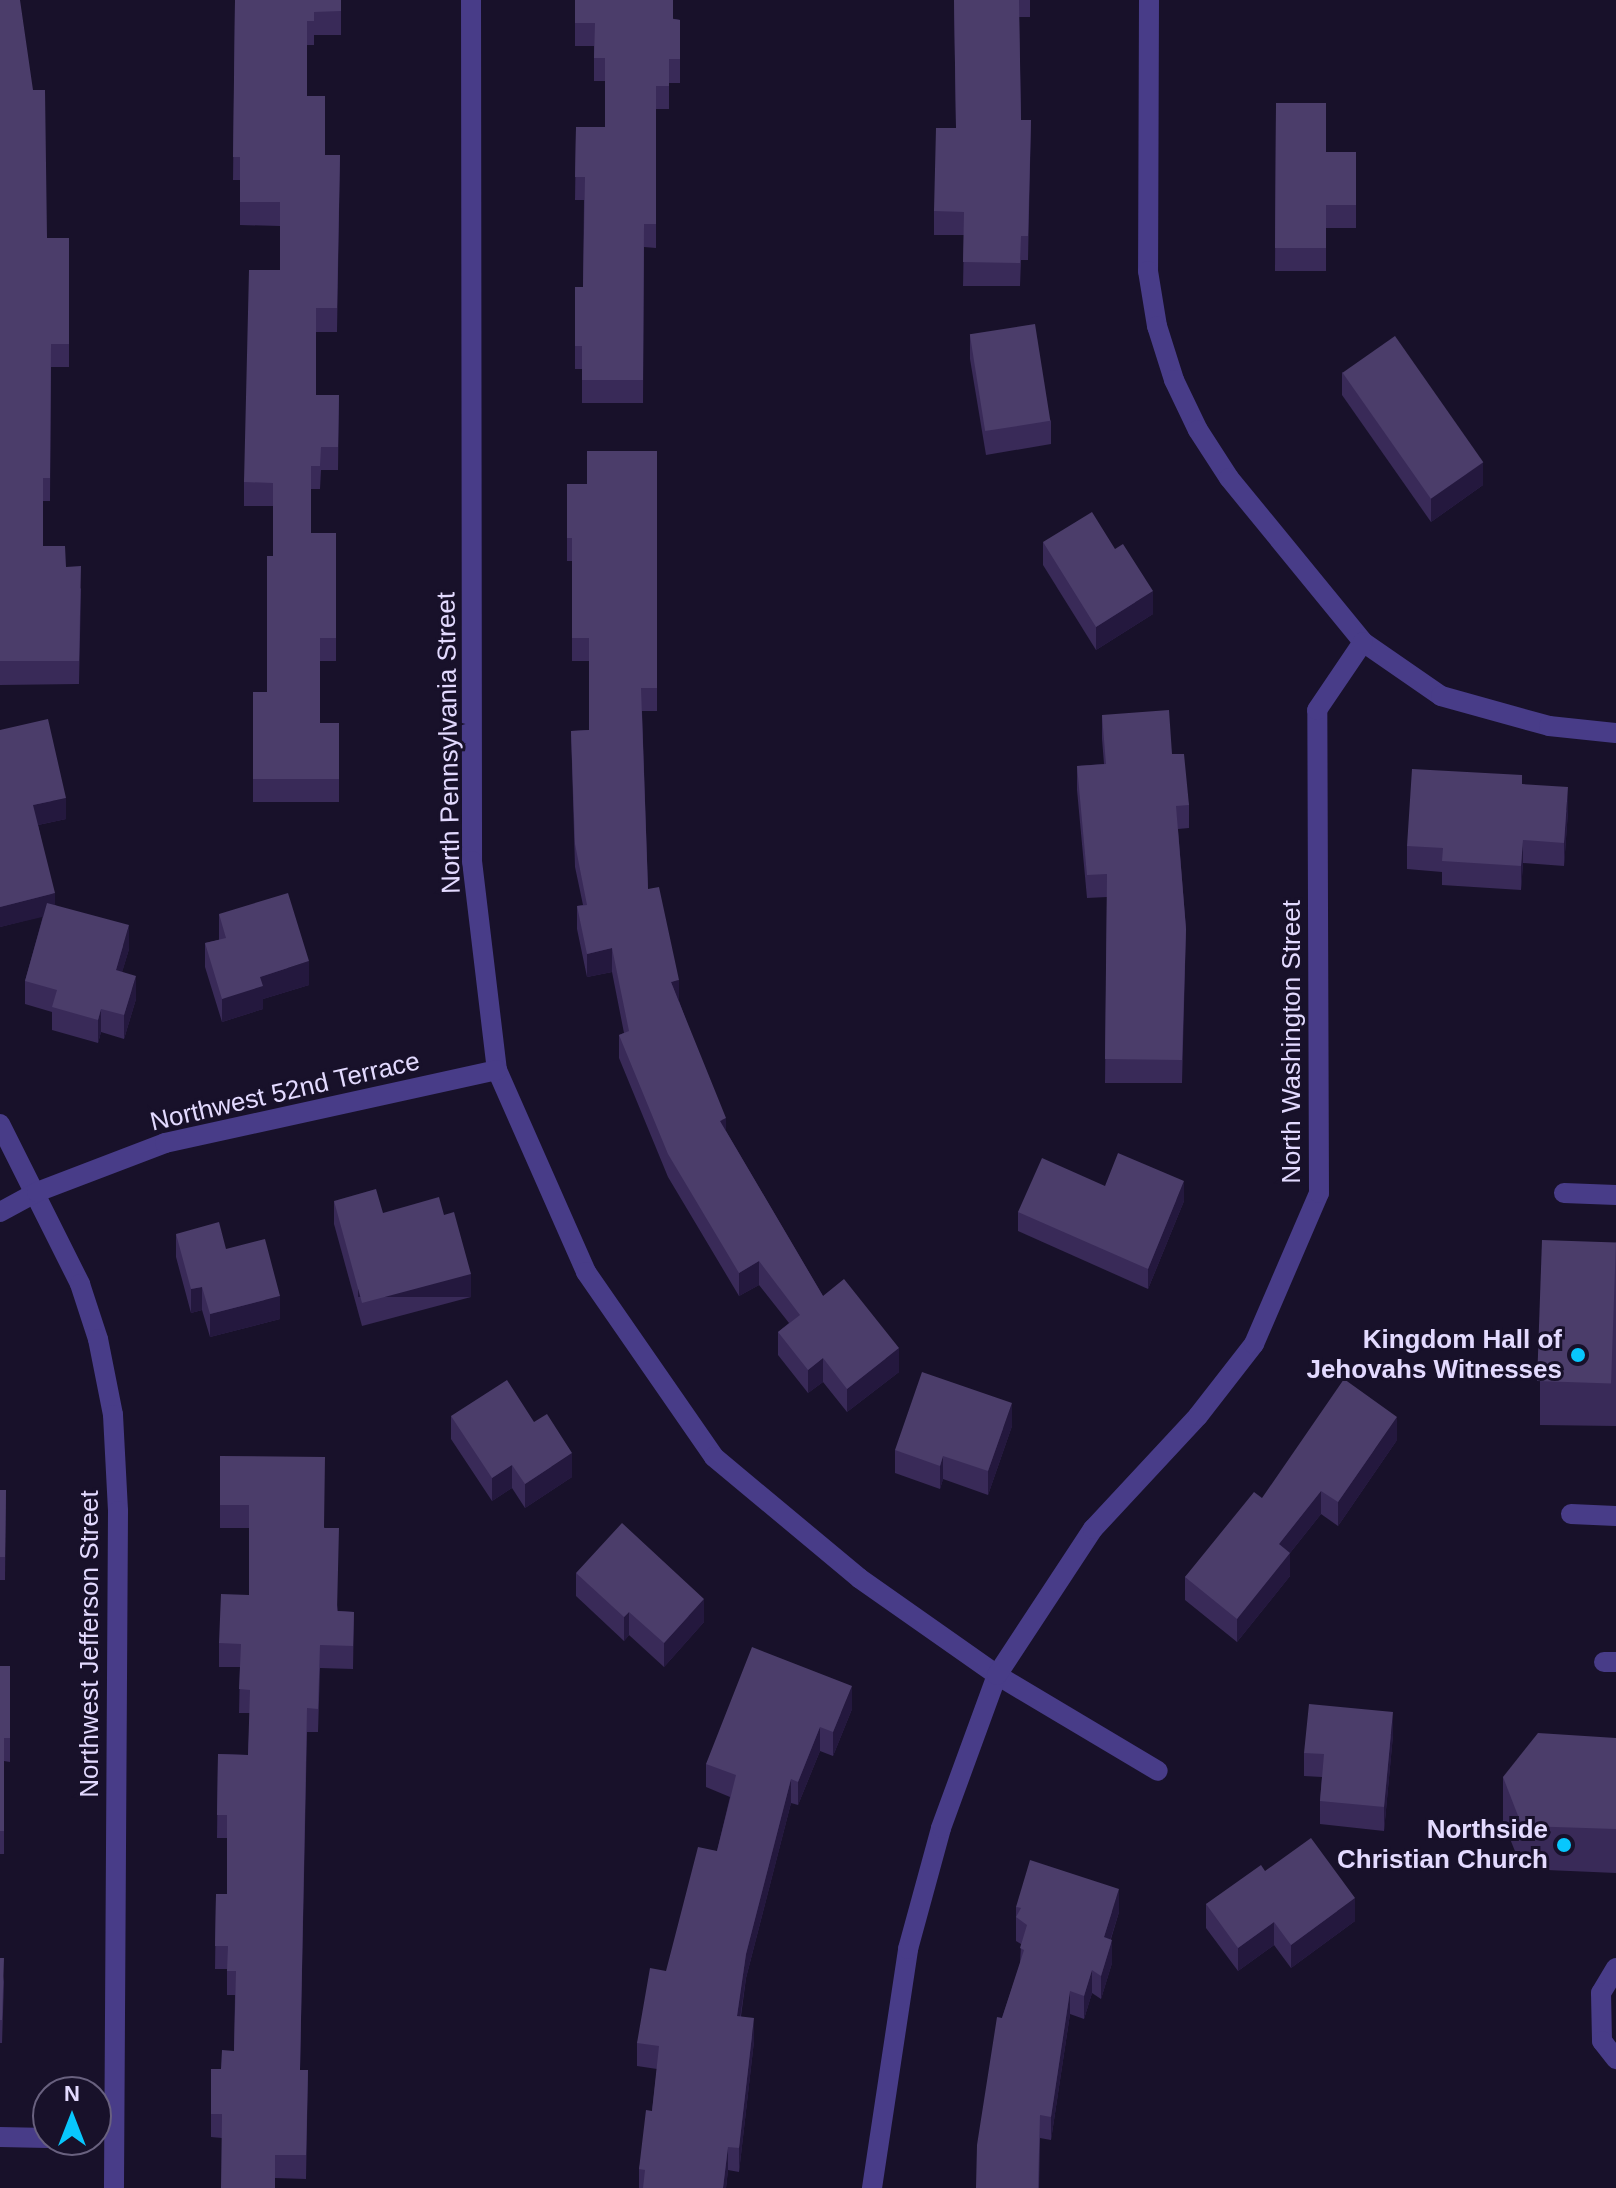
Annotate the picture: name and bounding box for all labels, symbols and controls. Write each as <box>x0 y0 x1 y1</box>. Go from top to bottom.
street label: North Pennsylvania Street <box>431 592 467 894</box>
street label: North Washington Street <box>1276 900 1308 1184</box>
street label: Northwest 52nd Terrace <box>147 1046 423 1138</box>
place label: Kingdom Hall of Jehovahs Witnesses <box>1306 1324 1562 1386</box>
marker: Kingdom Hall of Jehovahs Witnesses <box>1569 1346 1587 1364</box>
street label: Northwest Jefferson Street <box>74 1490 106 1798</box>
place label: Northside Christian Church <box>1337 1814 1548 1876</box>
marker: Northside Christian Church <box>1555 1836 1573 1854</box>
north arrow <box>32 2076 112 2156</box>
text: N <box>64 2081 80 2106</box>

